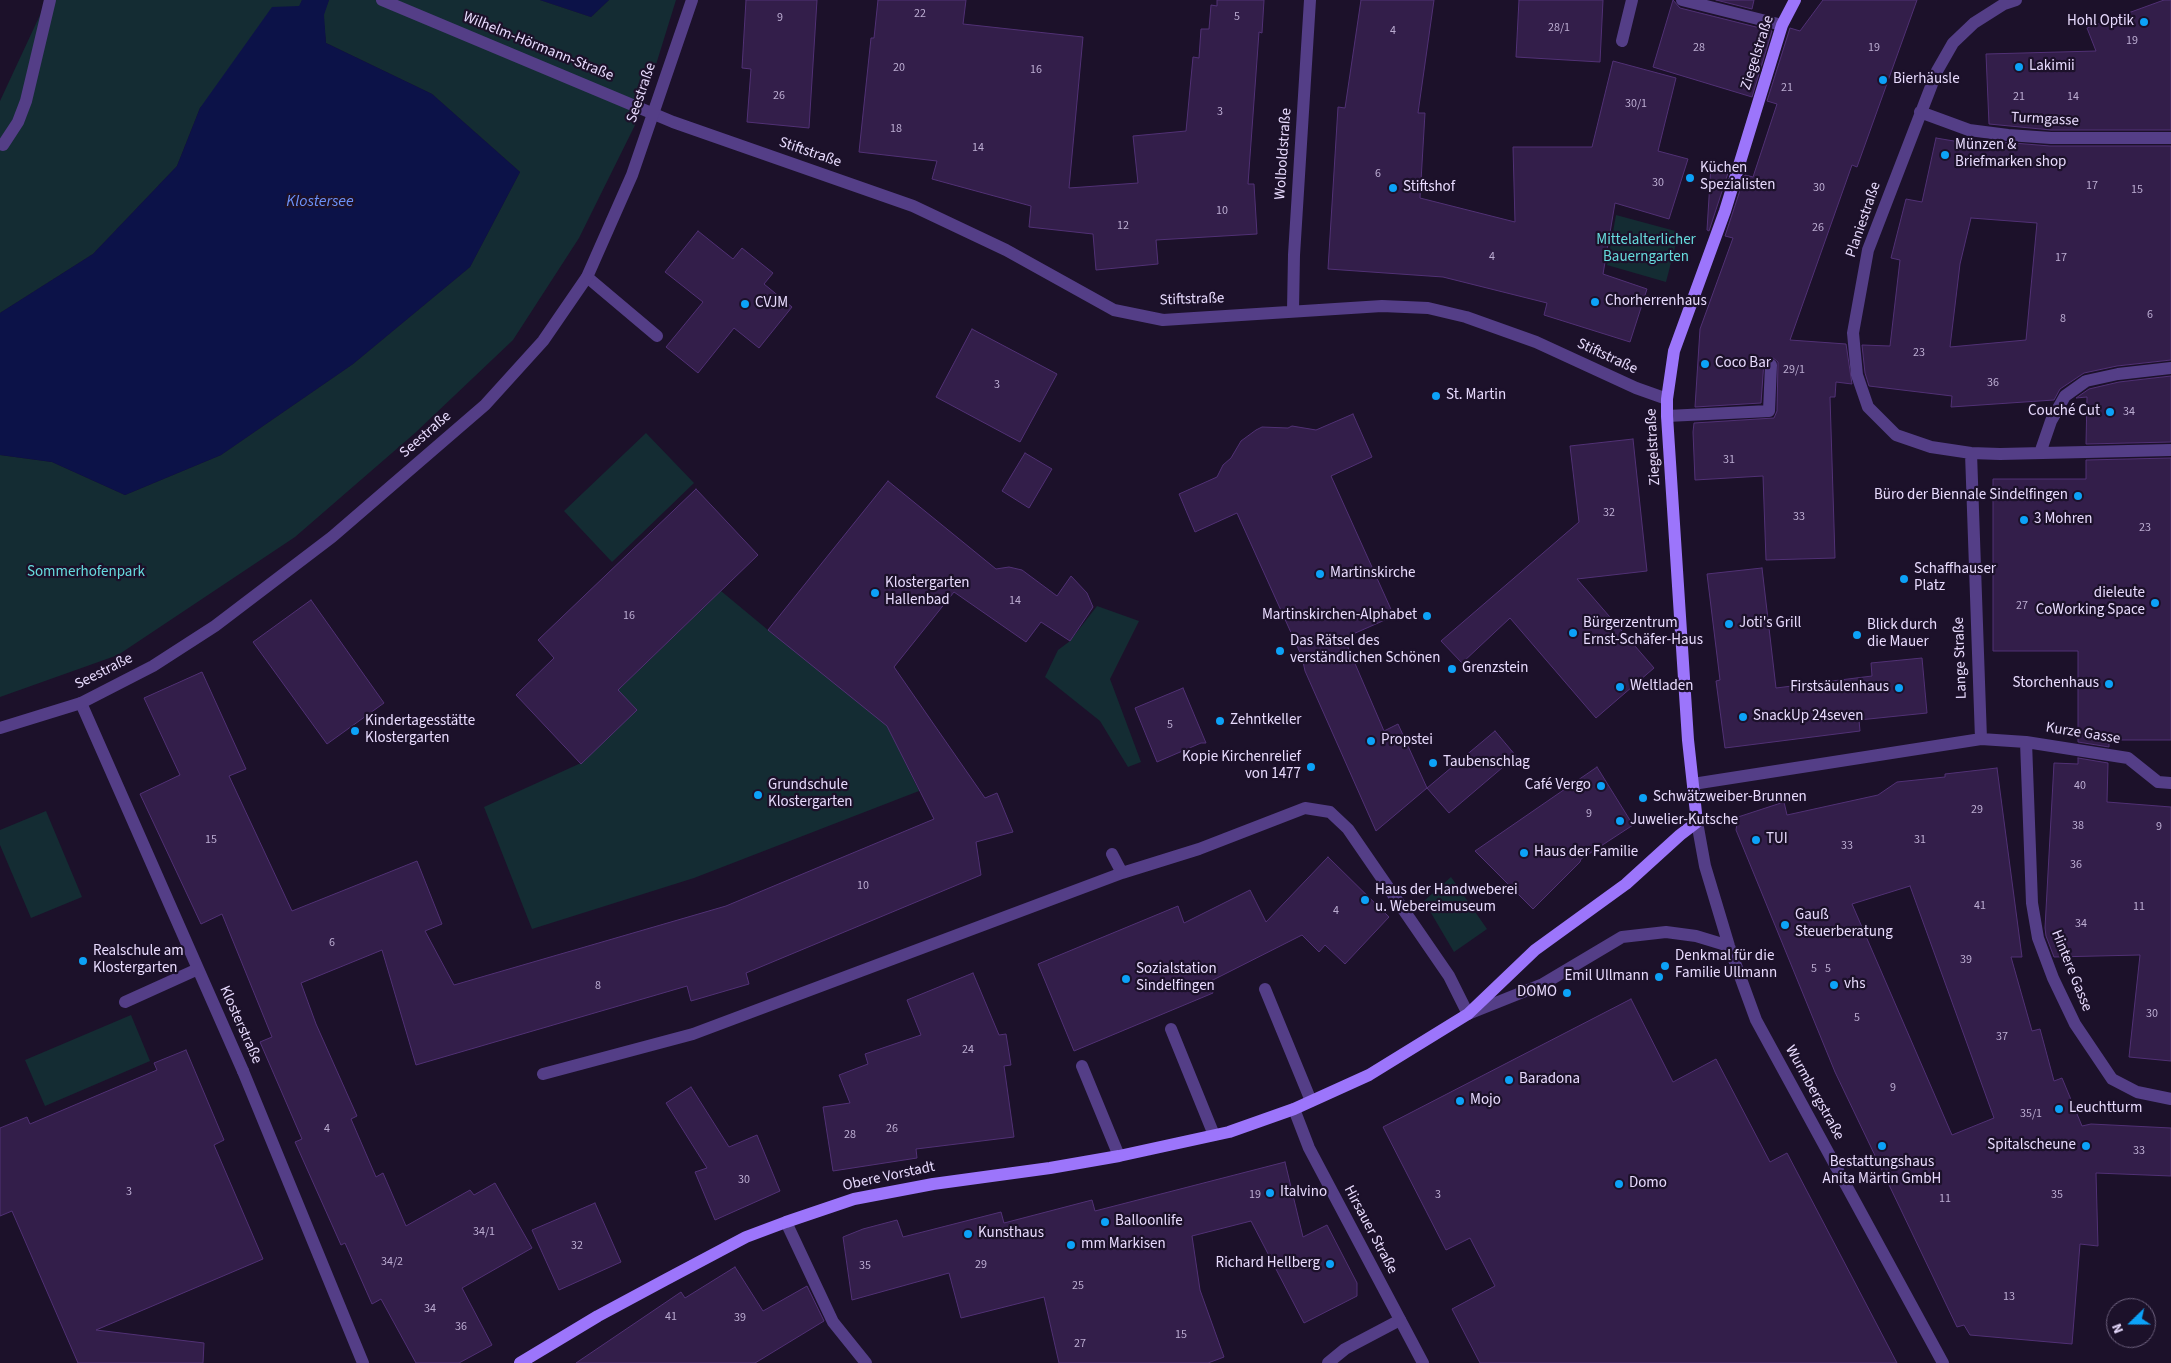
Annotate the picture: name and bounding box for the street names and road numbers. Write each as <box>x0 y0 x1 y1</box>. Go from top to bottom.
street label: Wilhelm-Hörmann-Straße <box>460 9 616 85</box>
street label: Ziegelstraße <box>1738 13 1778 93</box>
street label: Seestraße <box>623 61 661 125</box>
street label: Wolboldstraße <box>1272 108 1296 200</box>
street label: Turmgasse <box>2011 109 2079 131</box>
street label: Stiftstraße <box>776 134 844 172</box>
street label: Planiestraße <box>1843 180 1885 260</box>
street label: Stiftstraße <box>1159 290 1225 310</box>
street label: Stiftstraße <box>1574 335 1640 379</box>
street label: Seestraße <box>397 408 455 462</box>
street label: Ziegelstraße <box>1643 408 1665 486</box>
street label: Lange Straße <box>1951 617 1971 699</box>
street label: Seestraße <box>72 650 136 694</box>
street label: Kurze Gasse <box>2044 719 2122 749</box>
street label: Hintere Gasse <box>2046 928 2096 1014</box>
street label: Klosterstraße <box>215 983 265 1067</box>
street label: Wurmbergstraße <box>1781 1043 1847 1143</box>
street label: Obere Vorstadt <box>841 1158 937 1196</box>
street label: Hirsauer Straße <box>1339 1183 1401 1277</box>

